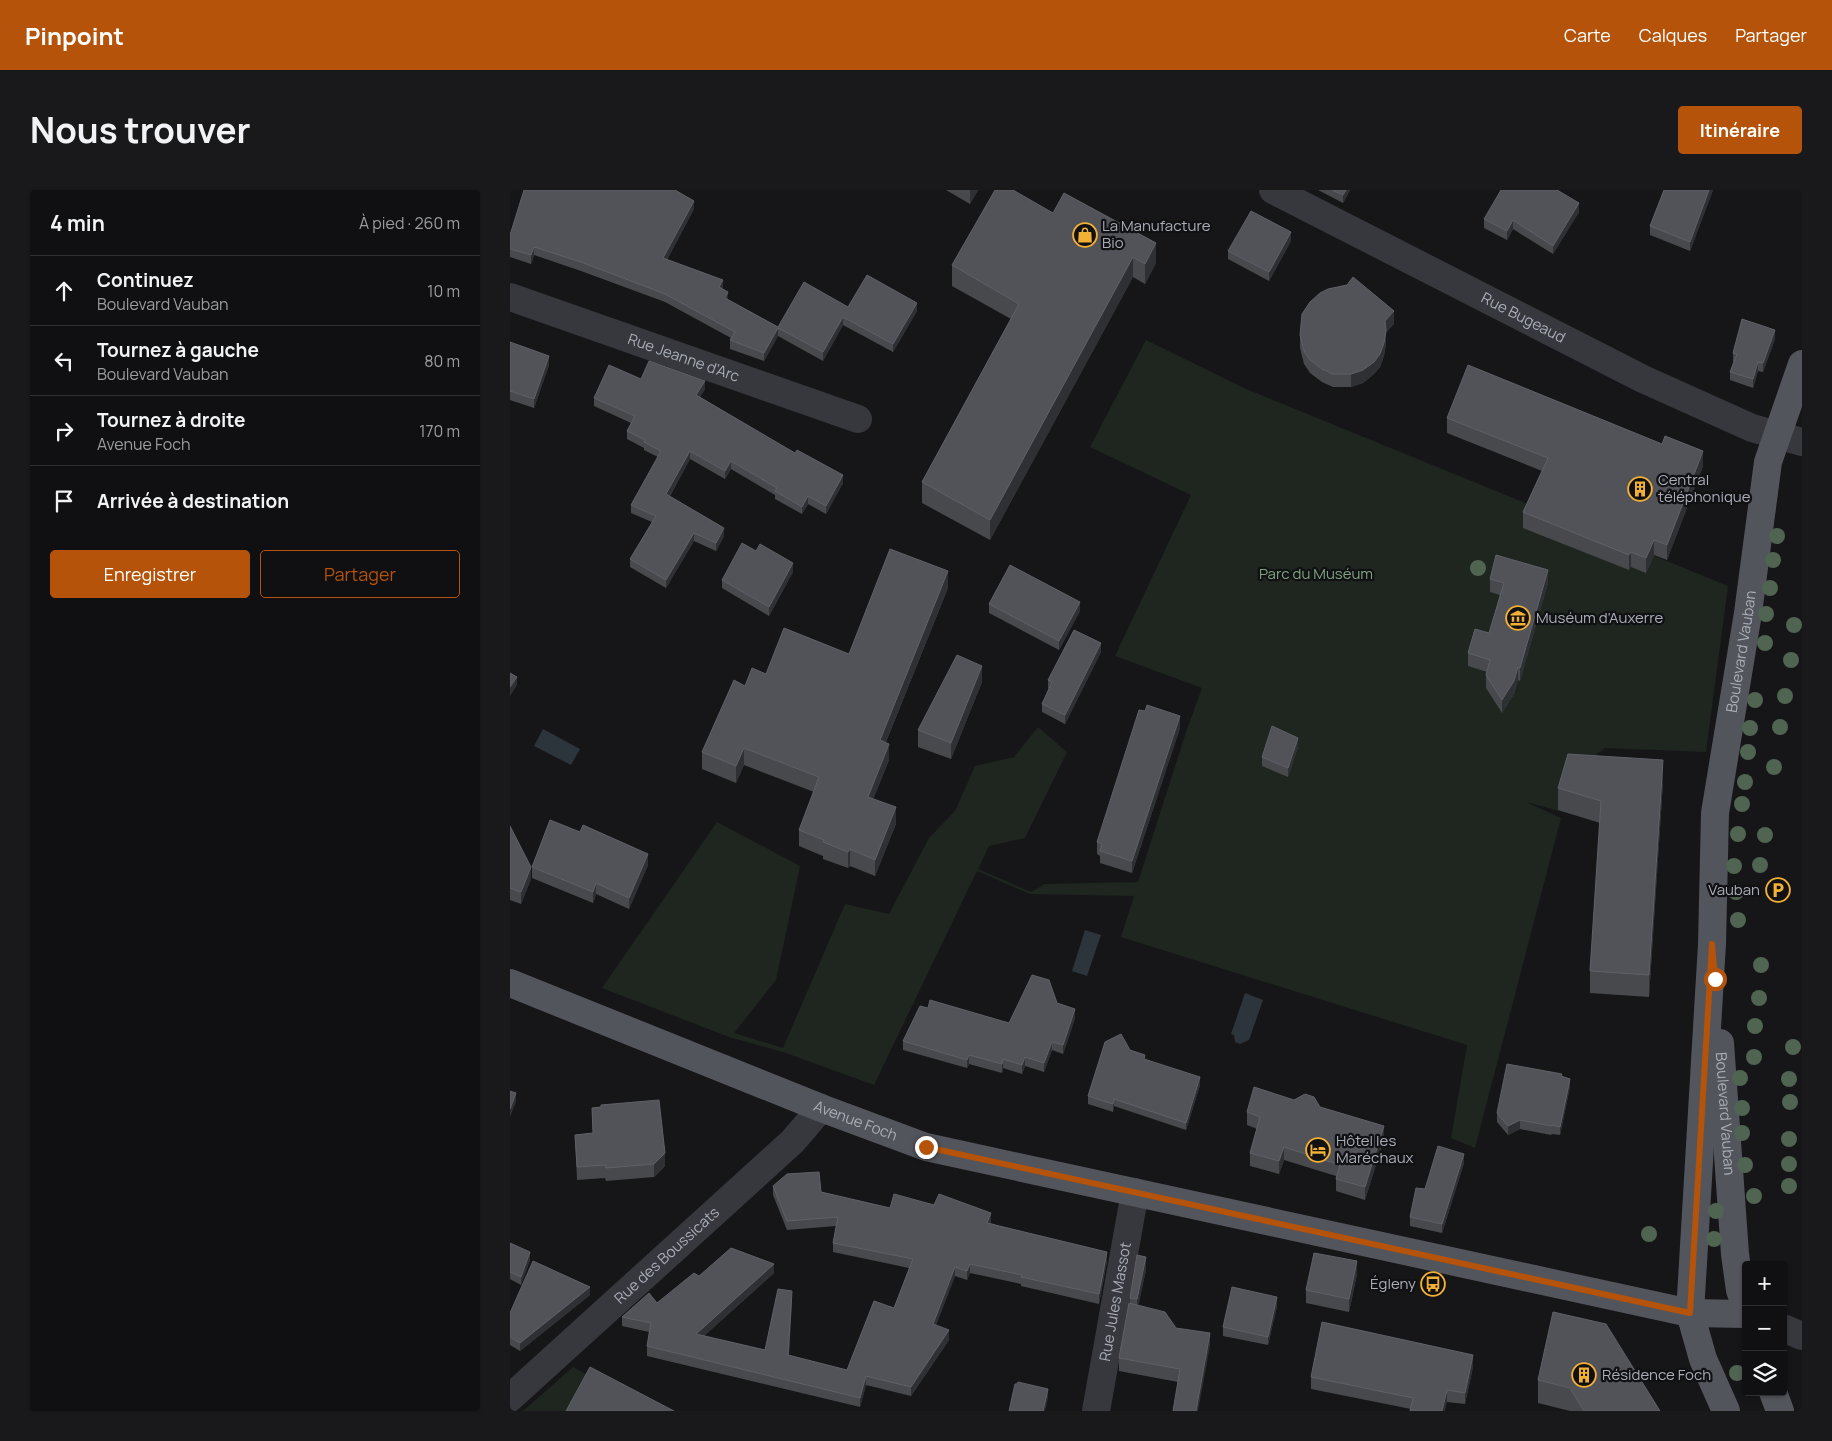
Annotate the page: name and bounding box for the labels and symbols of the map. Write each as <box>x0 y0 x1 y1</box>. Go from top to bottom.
place label: La Manufacture Bio <box>1102 215 1211 253</box>
shop icon: La Manufacture Bio <box>1072 222 1098 248</box>
street label: Rue Bugeaud <box>1478 287 1569 348</box>
street label: Rue Jeanne d'Arc <box>625 328 743 387</box>
place label: Central téléphonique <box>1658 469 1751 507</box>
building icon: Central téléphonique <box>1627 476 1653 502</box>
park label: Parc du Muséum <box>1259 563 1373 584</box>
street label: Boulevard Vauban <box>1721 589 1761 714</box>
museum icon: Muséum d'Auxerre <box>1505 605 1531 631</box>
place label: Muséum d'Auxerre <box>1536 607 1664 628</box>
parking icon: Vauban <box>1765 877 1791 903</box>
place label: Vauban <box>1708 879 1760 900</box>
route start <box>1704 968 1727 991</box>
street label: Boulevard Vauban <box>1711 1051 1740 1176</box>
street label: Avenue Foch <box>811 1095 901 1146</box>
place label: Hôtel les Maréchaux <box>1336 1130 1414 1168</box>
route end <box>915 1136 938 1159</box>
hotel icon: Hôtel les Maréchaux <box>1305 1137 1331 1163</box>
street label: Rue des Boussicats <box>609 1202 724 1308</box>
street label: Rue Jules Massot <box>1094 1240 1136 1363</box>
bus stop icon: Égleny <box>1420 1271 1446 1297</box>
place label: Égleny <box>1370 1273 1416 1294</box>
building icon: Résidence Foch <box>1571 1362 1597 1388</box>
place label: Résidence Foch <box>1602 1364 1711 1385</box>

